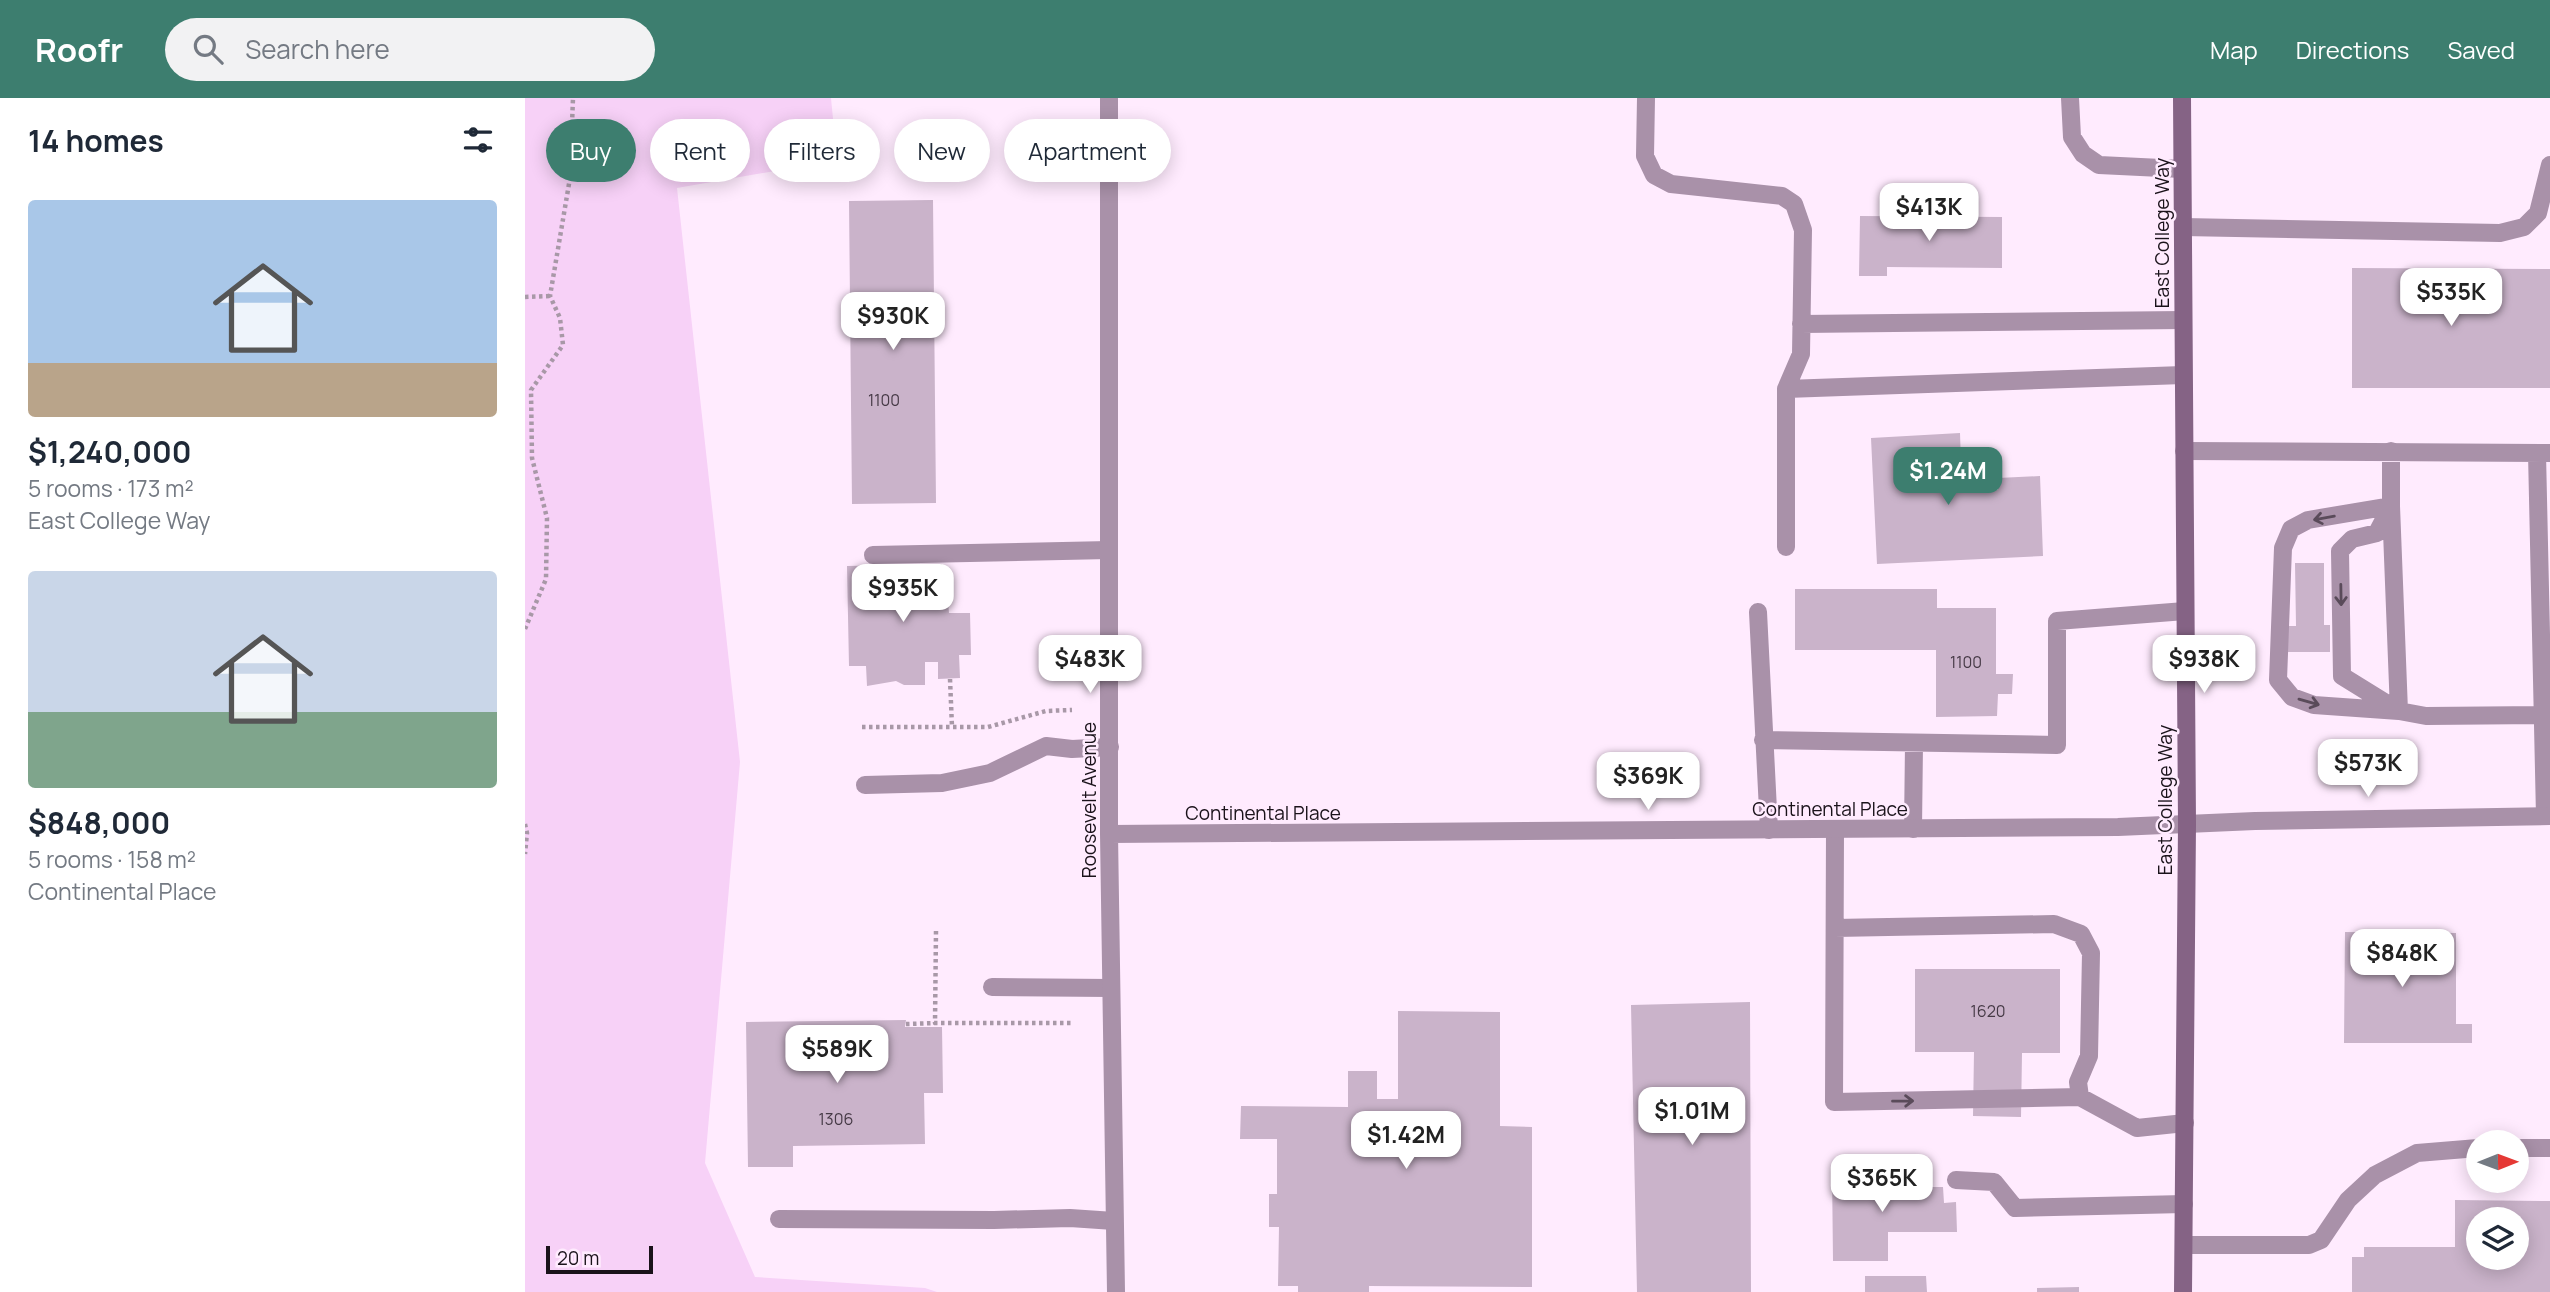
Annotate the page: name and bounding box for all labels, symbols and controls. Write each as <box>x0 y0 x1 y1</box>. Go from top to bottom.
search box <box>165 18 655 81</box>
text: Roofr <box>35 27 123 72</box>
icon: search <box>189 30 227 68</box>
text: Search here <box>245 31 390 67</box>
text: Map <box>2210 33 2258 66</box>
text: Directions <box>2296 33 2409 66</box>
text: Saved <box>2447 33 2515 66</box>
chip: Buy <box>546 119 636 182</box>
chip: Rent <box>650 119 750 182</box>
chip: Filters <box>764 119 880 182</box>
chip: New <box>894 119 990 182</box>
chip: Apartment <box>1004 119 1171 182</box>
text: 14 homes <box>28 120 164 161</box>
icon: filters <box>459 121 497 159</box>
street label: East College Way <box>2149 158 2175 308</box>
pin: $413K <box>1880 184 1978 243</box>
text: $413K <box>1896 190 1962 222</box>
icon: home <box>200 245 326 371</box>
pin: $535K <box>2402 268 2500 328</box>
text: $535K <box>2416 275 2486 307</box>
pin: $930K <box>844 292 942 352</box>
text: $930K <box>857 299 929 331</box>
house number: 1100 <box>868 389 900 411</box>
text: $1,240,000 <box>28 431 191 472</box>
pin: $1.24M <box>1891 448 2005 507</box>
text: $1.24M <box>1909 454 1987 486</box>
text: 5 rooms · 173 m² <box>28 472 194 504</box>
text: East College Way <box>28 504 210 536</box>
one-way arrow <box>2313 512 2336 525</box>
pin: $935K <box>854 564 952 624</box>
text: $935K <box>868 571 938 603</box>
one-way arrow <box>2334 583 2347 606</box>
icon: home <box>200 616 326 742</box>
pin: $483K <box>1041 636 1139 695</box>
pin: $938K <box>2155 636 2253 695</box>
text: $483K <box>1055 642 1125 674</box>
text: $938K <box>2168 642 2240 674</box>
house number: 1100 <box>1950 651 1982 673</box>
one-way arrow <box>2298 697 2320 710</box>
street label: Roosevelt Avenue <box>1076 722 1102 878</box>
street label: East College Way <box>2152 725 2178 875</box>
pin: $573K <box>2319 740 2417 799</box>
text: $573K <box>2334 746 2402 778</box>
pin: $369K <box>1599 752 1697 812</box>
text: $369K <box>1613 759 1683 791</box>
street label: Continental Place <box>1752 796 1908 822</box>
street label: Continental Place <box>1185 800 1341 826</box>
text: $848,000 <box>28 802 170 843</box>
text: 5 rooms · 158 m² <box>28 843 196 875</box>
text: Continental Place <box>28 875 216 907</box>
pin: $848K <box>2353 930 2451 989</box>
text: $848K <box>2366 936 2438 968</box>
house number: 1620 <box>1970 1000 2006 1022</box>
pin: $589K <box>788 1026 886 1085</box>
text: $589K <box>801 1032 873 1064</box>
pin: $1.01M <box>1635 1088 1749 1147</box>
text: $1.01M <box>1654 1094 1730 1126</box>
one-way arrow <box>1891 1094 1914 1107</box>
house number: 1306 <box>819 1108 853 1130</box>
pin: $1.42M <box>1349 1112 1463 1171</box>
text: $1.42M <box>1367 1118 1445 1150</box>
north arrow <box>2466 1130 2529 1194</box>
map controls <box>2466 1130 2529 1270</box>
pin: $365K <box>1833 1154 1931 1214</box>
text: $365K <box>1847 1161 1917 1193</box>
button: layers <box>2466 1207 2529 1270</box>
scale bar <box>546 1243 653 1275</box>
text: 20 m <box>557 1245 599 1271</box>

